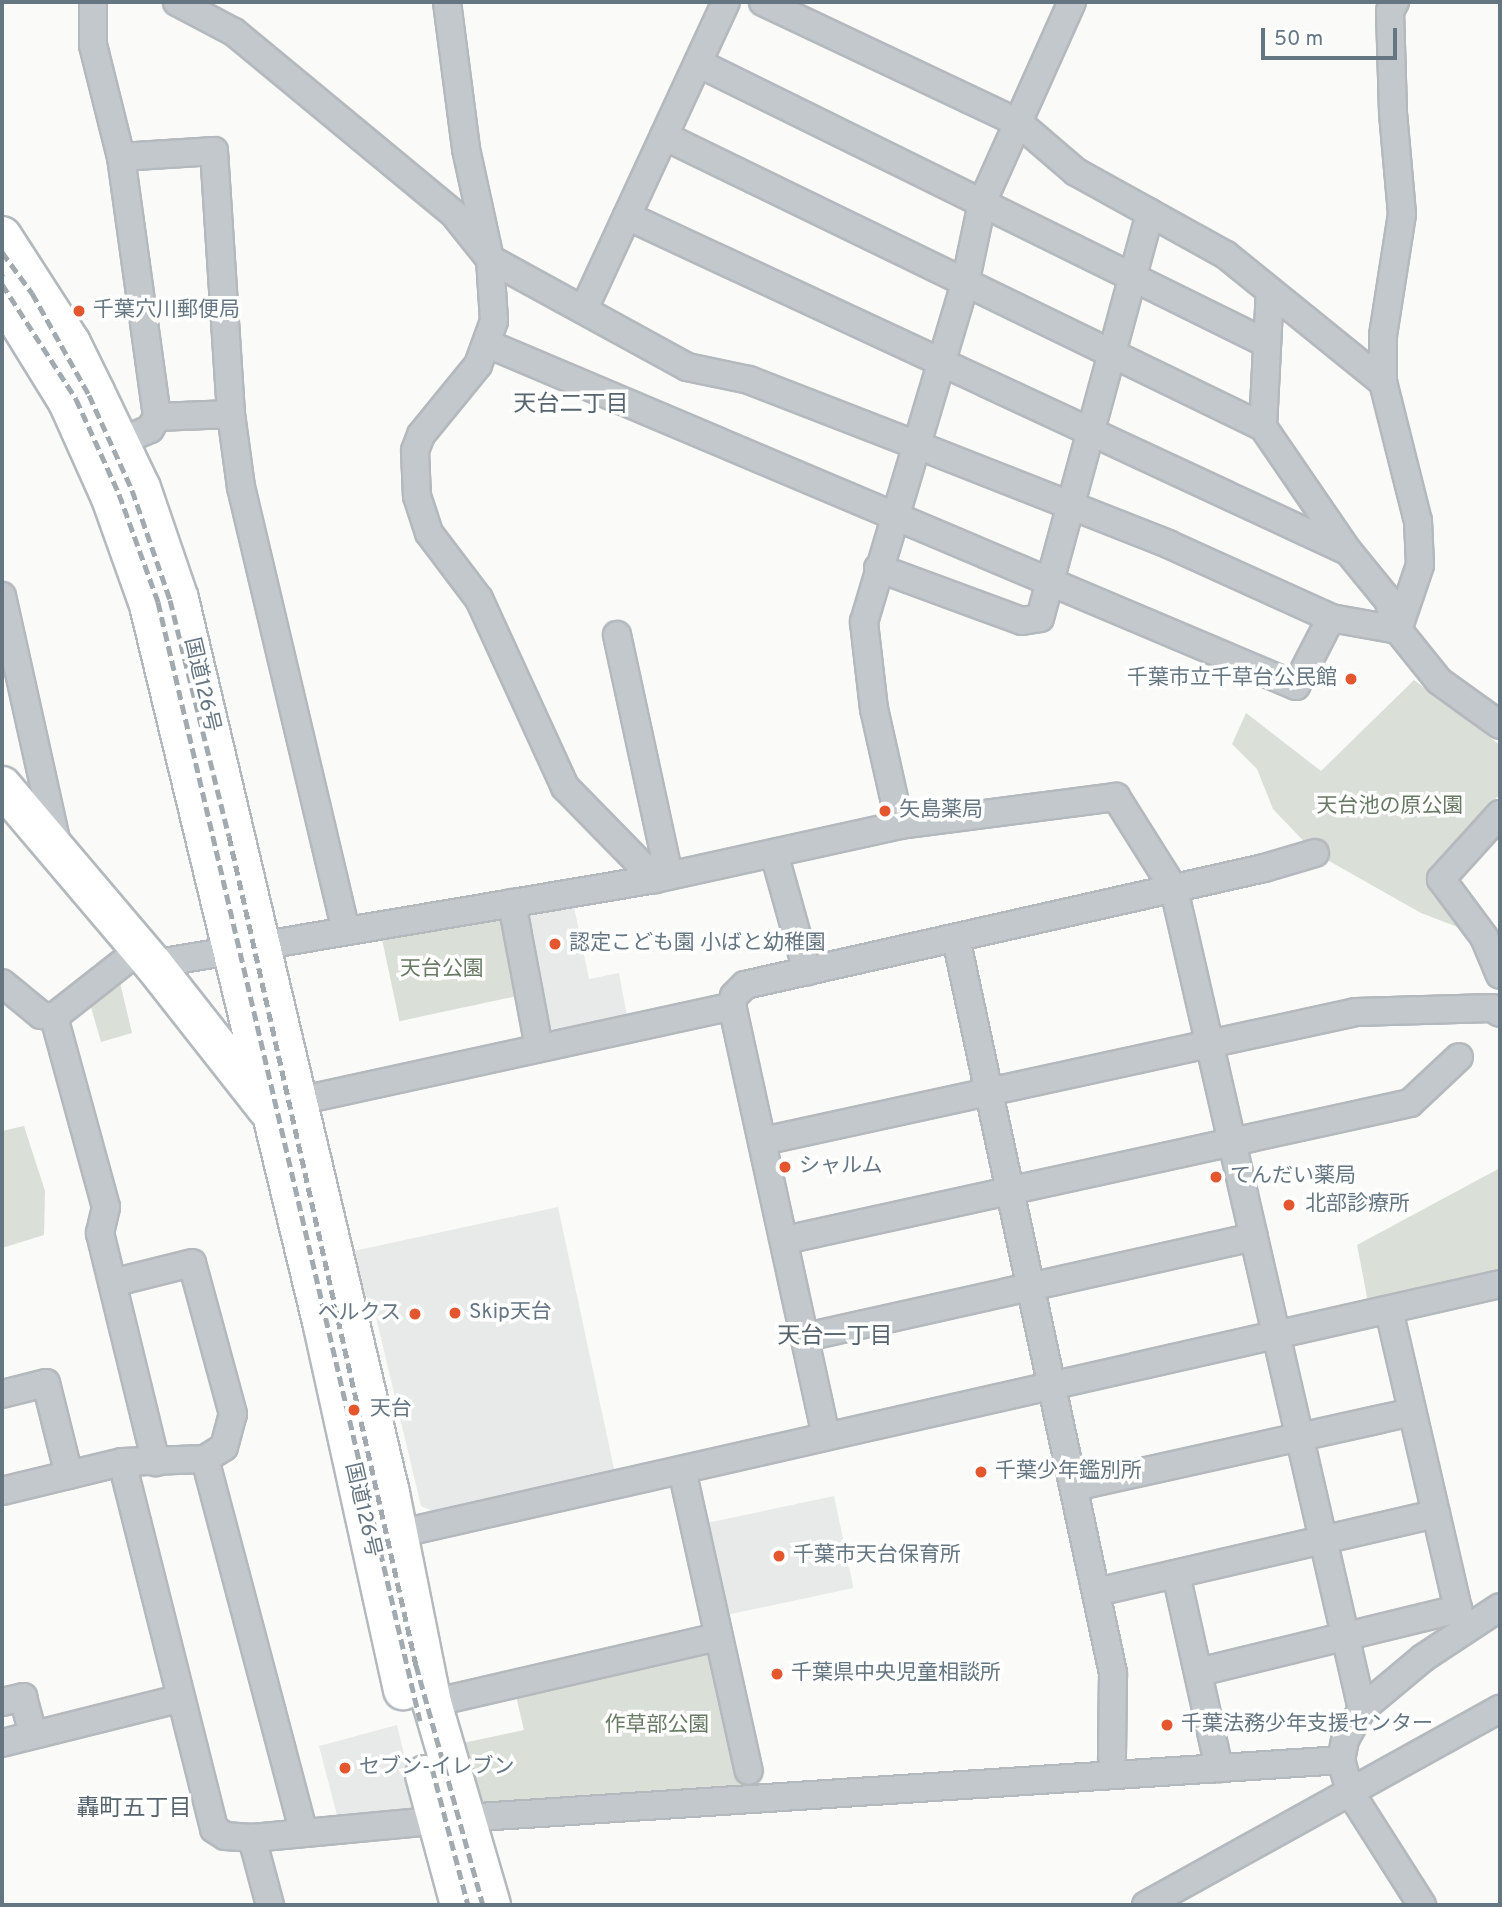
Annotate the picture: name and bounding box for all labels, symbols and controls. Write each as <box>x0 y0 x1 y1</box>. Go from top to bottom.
scale bar <box>1264 14 1400 58</box>
text: 50 m <box>1274 26 1323 53</box>
place label: 千葉穴川郵便局 <box>93 298 240 324</box>
marker: 千葉穴川郵便局 <box>71 303 87 319</box>
district label: 天台二丁目 <box>514 392 628 420</box>
street label: 国道126号 <box>178 635 224 735</box>
place label: 千葉市立千草台公民館 <box>1127 666 1337 692</box>
marker: 千葉市立千草台公民館 <box>1343 671 1359 687</box>
park label: 天台池の原公園 <box>1317 794 1463 820</box>
place label: 矢島薬局 <box>899 798 983 824</box>
marker: 矢島薬局 <box>877 803 893 819</box>
place label: 認定こども園 小ばと幼稚園 <box>569 931 826 957</box>
marker: 認定こども園 小ばと幼稚園 <box>547 936 563 952</box>
park label: 天台公園 <box>400 957 484 983</box>
place label: シャルム <box>799 1154 883 1180</box>
marker: シャルム <box>777 1159 793 1175</box>
place label: てんだい薬局 <box>1230 1164 1356 1190</box>
marker: てんだい薬局 <box>1208 1169 1224 1185</box>
place label: 北部診療所 <box>1305 1192 1410 1218</box>
marker: 北部診療所 <box>1279 1195 1299 1215</box>
place label: Skip天台 <box>469 1300 552 1326</box>
place label: ベルクス <box>317 1301 401 1327</box>
marker: Skip天台 <box>447 1305 463 1321</box>
marker: ベルクス <box>407 1306 423 1322</box>
district label: 天台一丁目 <box>778 1324 892 1352</box>
place label: 天台 <box>370 1397 412 1423</box>
marker: 天台 <box>344 1400 364 1420</box>
place label: 千葉少年鑑別所 <box>995 1459 1142 1485</box>
street label: 国道126号 <box>339 1460 385 1560</box>
marker: 千葉少年鑑別所 <box>973 1464 989 1480</box>
place label: 千葉市天台保育所 <box>793 1543 961 1569</box>
marker: 千葉市天台保育所 <box>771 1548 787 1564</box>
place label: 千葉県中央児童相談所 <box>791 1661 1001 1687</box>
marker: 千葉県中央児童相談所 <box>769 1666 785 1682</box>
place label: 千葉法務少年支援センター <box>1181 1712 1433 1738</box>
park label: 作草部公園 <box>605 1713 709 1739</box>
marker: 千葉法務少年支援センター <box>1159 1717 1175 1733</box>
place label: セブン-イレブン <box>359 1755 514 1781</box>
marker: セブン-イレブン <box>337 1760 353 1776</box>
district label: 轟町五丁目 <box>77 1796 191 1824</box>

